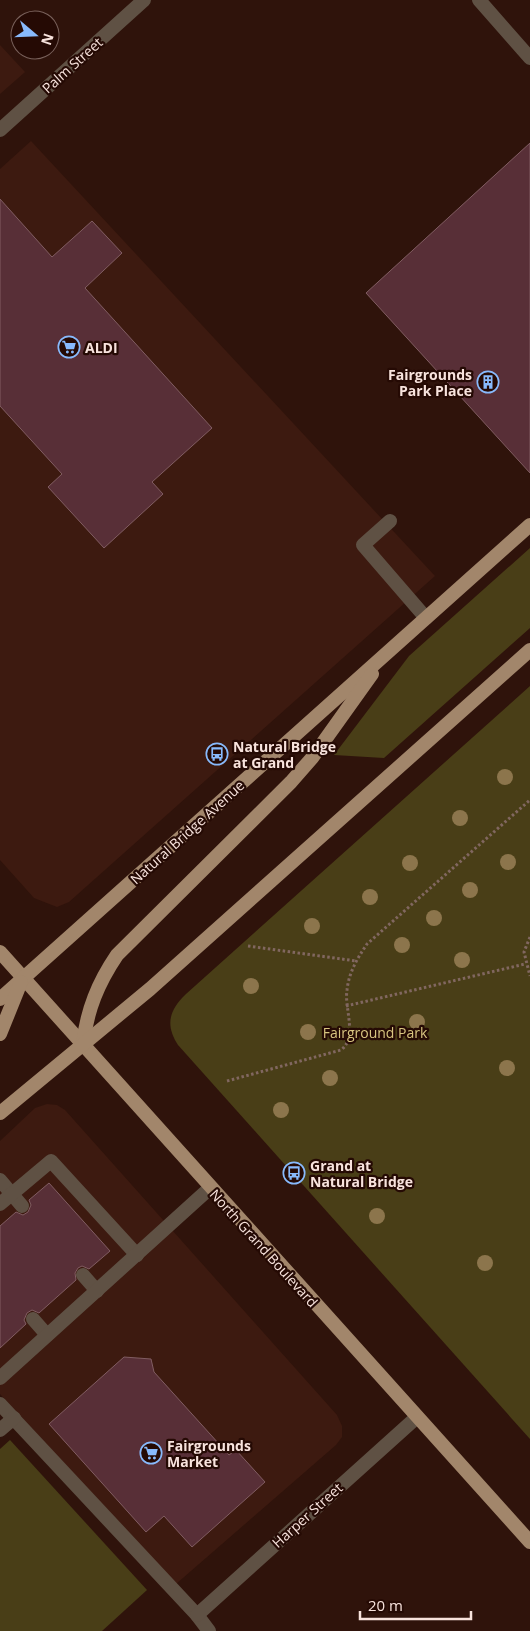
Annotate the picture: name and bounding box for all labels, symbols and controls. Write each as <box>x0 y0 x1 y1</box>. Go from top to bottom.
north arrow <box>10 10 60 60</box>
text: N <box>37 31 59 48</box>
street label: Palm Street <box>38 33 106 97</box>
supermarket icon: ALDI <box>57 335 81 359</box>
place label: ALDI <box>85 338 118 357</box>
place label: Fairgrounds Park Place <box>388 365 472 400</box>
building icon: Fairgrounds Park Place <box>476 370 500 394</box>
place label: Natural Bridge at Grand <box>233 737 336 772</box>
bus stop icon: Natural Bridge at Grand <box>205 742 229 766</box>
street label: Natural Bridge Avenue <box>126 776 248 888</box>
park label: Fairground Park <box>323 1023 428 1042</box>
place label: Grand at Natural Bridge <box>310 1156 413 1191</box>
bus stop icon: Grand at Natural Bridge <box>282 1161 306 1185</box>
street label: North Grand Boulevard <box>206 1185 322 1311</box>
place label: Fairgrounds Market <box>167 1436 251 1471</box>
supermarket icon: Fairgrounds Market <box>139 1441 163 1465</box>
street label: Harper Street <box>268 1478 346 1552</box>
scale bar <box>360 1588 471 1620</box>
text: 20 m <box>368 1595 403 1615</box>

